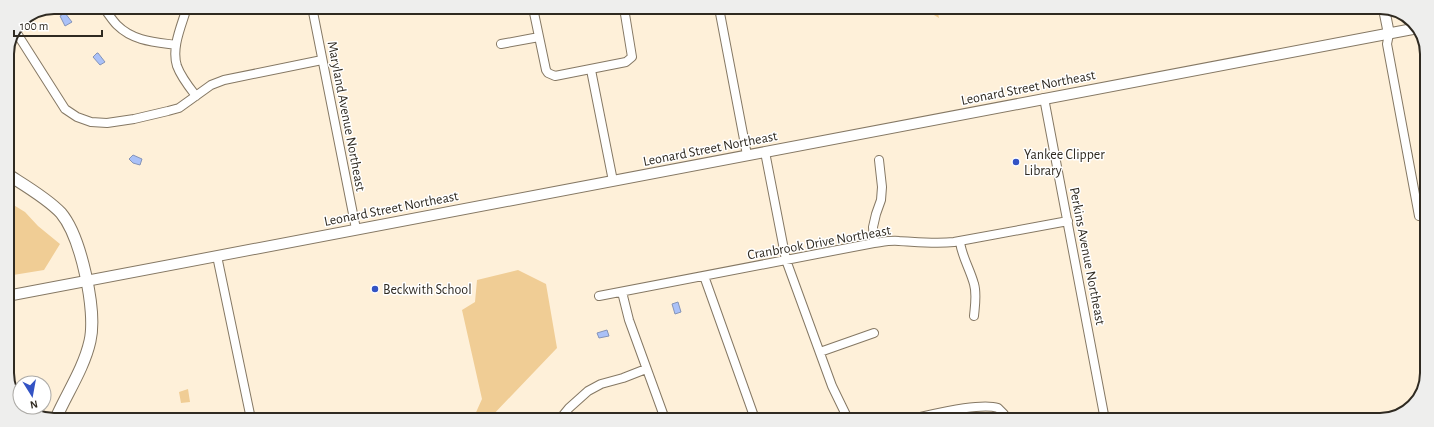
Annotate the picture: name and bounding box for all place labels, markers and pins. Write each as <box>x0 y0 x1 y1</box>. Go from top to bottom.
place label: Yankee Clipper Library <box>1024 148 1105 178</box>
marker: Yankee Clipper Library <box>1011 157 1021 167</box>
place label: Beckwith School <box>383 283 472 297</box>
marker: Beckwith School <box>370 284 380 294</box>

